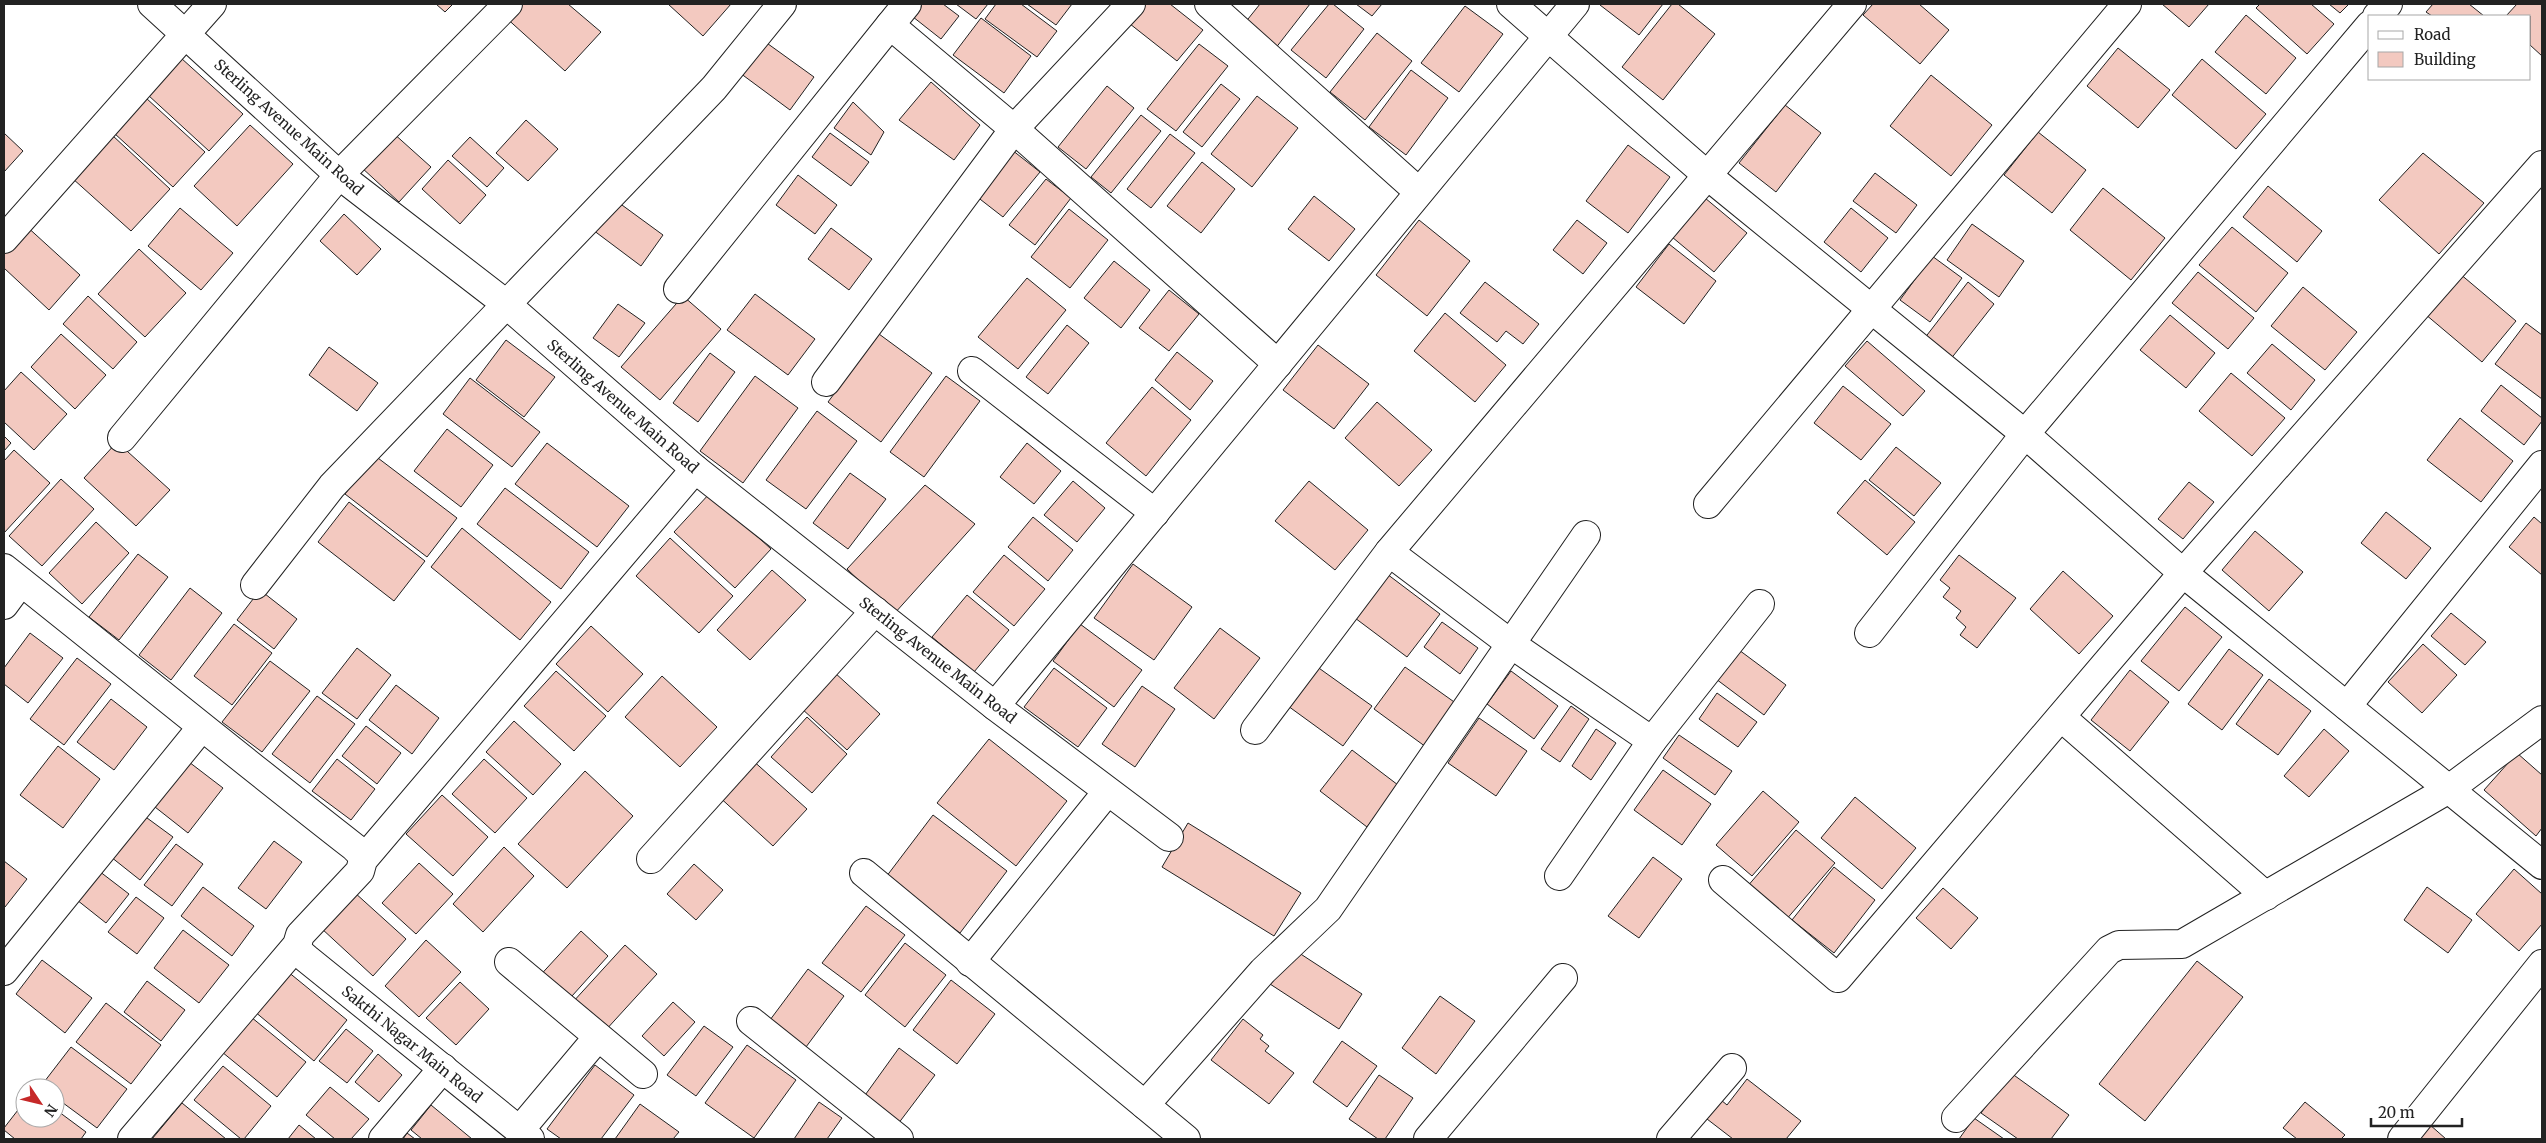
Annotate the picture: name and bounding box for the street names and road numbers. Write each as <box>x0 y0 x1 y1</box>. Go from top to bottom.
street label: Sterling Avenue Main Road <box>210 55 368 199</box>
street label: Sterling Avenue Main Road <box>543 335 703 477</box>
street label: Sterling Avenue Main Road <box>856 593 1020 727</box>
street label: Sakthi Nagar Main Road <box>338 981 486 1107</box>

